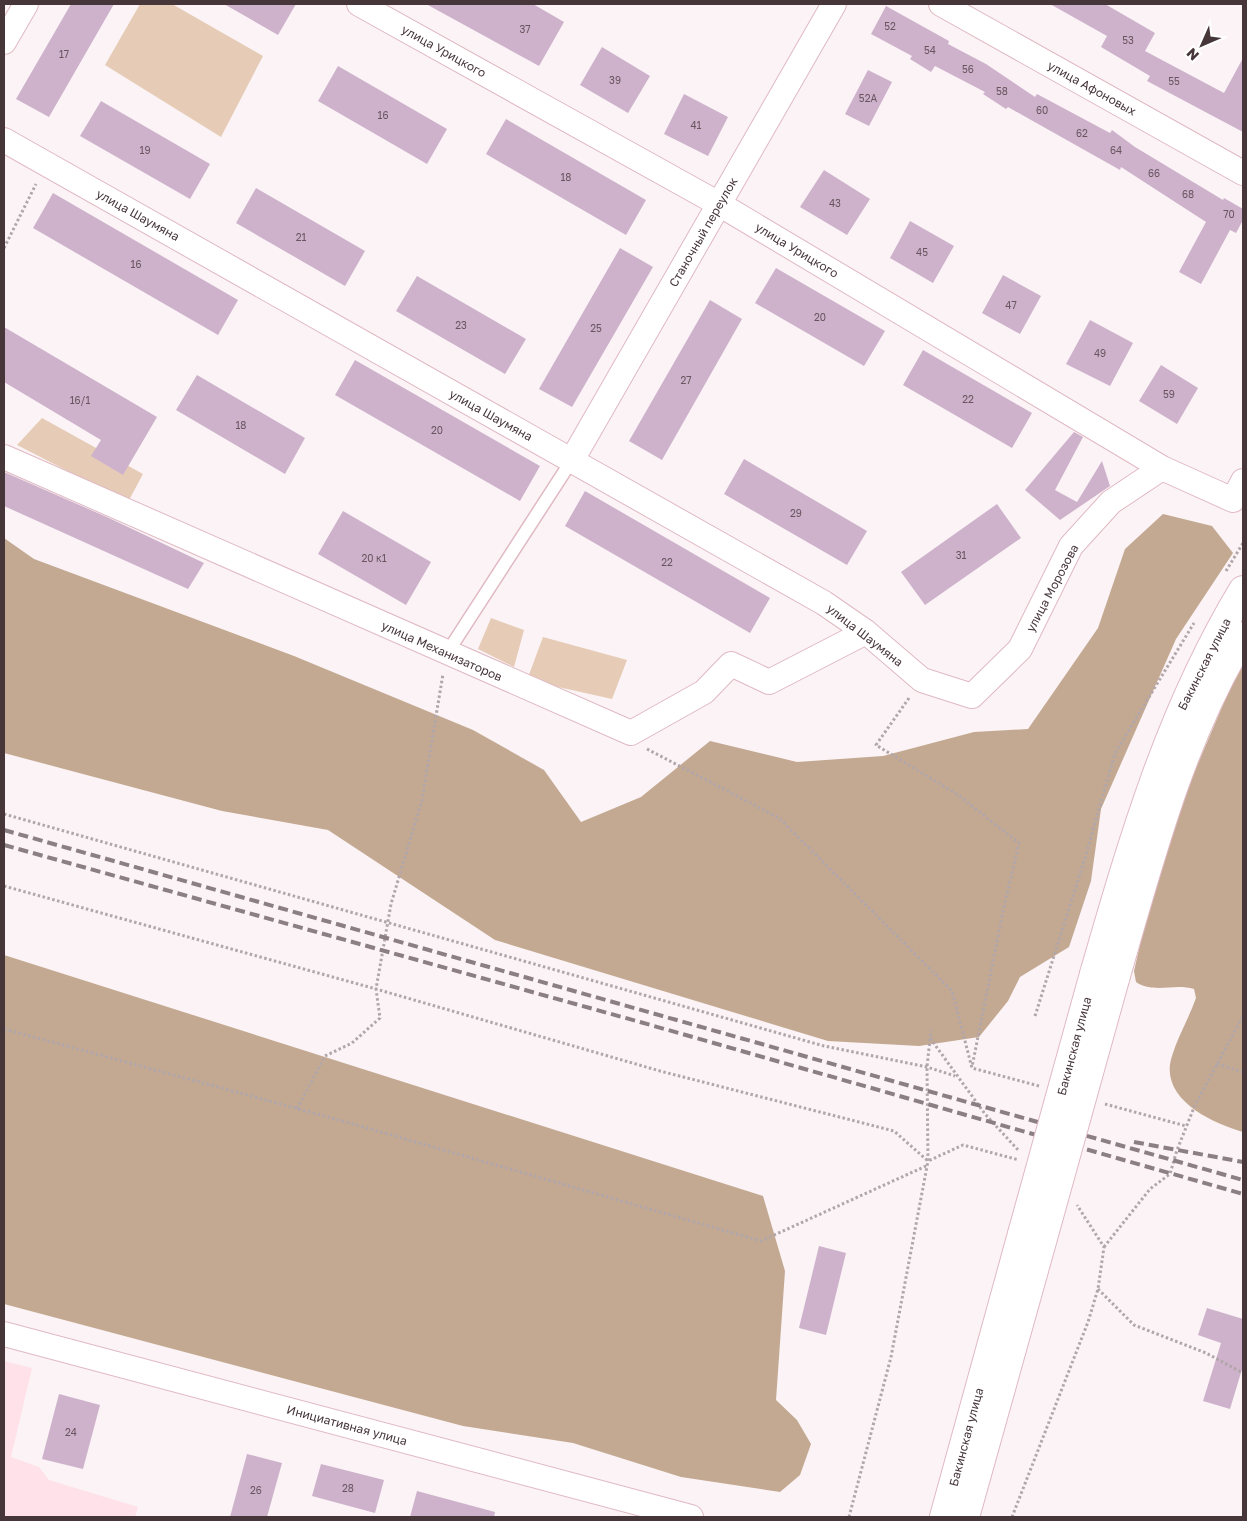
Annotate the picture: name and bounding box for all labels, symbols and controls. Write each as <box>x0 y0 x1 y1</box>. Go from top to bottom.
house number: 52 <box>884 20 896 32</box>
north arrow <box>1177 20 1227 70</box>
street label: улица Урицкого <box>399 22 489 80</box>
house number: 37 <box>519 23 531 35</box>
house number: 53 <box>1122 34 1134 46</box>
house number: 54 <box>924 44 936 56</box>
text: N <box>1183 45 1202 64</box>
house number: 17 <box>59 48 69 60</box>
street label: улица Афоновых <box>1045 57 1139 119</box>
house number: 56 <box>962 63 974 75</box>
house number: 39 <box>609 74 621 86</box>
house number: 55 <box>1168 75 1180 87</box>
house number: 58 <box>996 85 1008 97</box>
house number: 52А <box>859 92 877 104</box>
house number: 60 <box>1036 104 1048 116</box>
house number: 16 <box>378 109 388 121</box>
house number: 41 <box>691 119 702 131</box>
house number: 62 <box>1076 127 1088 139</box>
house number: 19 <box>140 144 150 156</box>
house number: 64 <box>1110 144 1122 156</box>
house number: 66 <box>1148 167 1160 179</box>
house number: 18 <box>561 171 571 183</box>
street label: Станочный переулок <box>665 174 741 289</box>
street label: улица Шаумяна <box>94 186 182 244</box>
house number: 68 <box>1182 188 1194 200</box>
house number: 43 <box>829 197 841 209</box>
house number: 70 <box>1223 208 1235 220</box>
street label: улица Урицкого <box>753 219 841 281</box>
house number: 21 <box>296 231 306 243</box>
house number: 45 <box>916 246 928 258</box>
house number: 16 <box>131 258 141 270</box>
house number: 47 <box>1005 299 1017 311</box>
house number: 20 <box>814 311 826 323</box>
house number: 23 <box>455 319 467 331</box>
house number: 25 <box>590 322 602 334</box>
house number: 49 <box>1094 347 1106 359</box>
house number: 27 <box>680 374 692 386</box>
street label: улица Шаумяна <box>447 386 535 444</box>
house number: 59 <box>1163 388 1175 400</box>
house number: 22 <box>962 393 974 405</box>
house number: 16/1 <box>70 394 90 406</box>
house number: 18 <box>236 419 246 431</box>
house number: 20 <box>431 424 443 436</box>
house number: 29 <box>790 507 802 519</box>
street label: улица Морозова <box>1023 542 1081 634</box>
house number: 31 <box>956 549 966 561</box>
house number: 20 к1 <box>361 552 387 564</box>
house number: 22 <box>661 556 673 568</box>
street label: улица Шаумяна <box>824 601 906 669</box>
street label: Бакинская улица <box>1174 615 1234 713</box>
street label: улица Механизаторов <box>379 618 505 684</box>
street label: Бакинская улица <box>1054 995 1094 1097</box>
street label: Бакинская улица <box>946 1386 986 1488</box>
street label: Инициативная улица <box>285 1402 409 1448</box>
house number: 24 <box>65 1426 77 1438</box>
house number: 28 <box>342 1482 354 1494</box>
house number: 26 <box>250 1484 262 1496</box>

